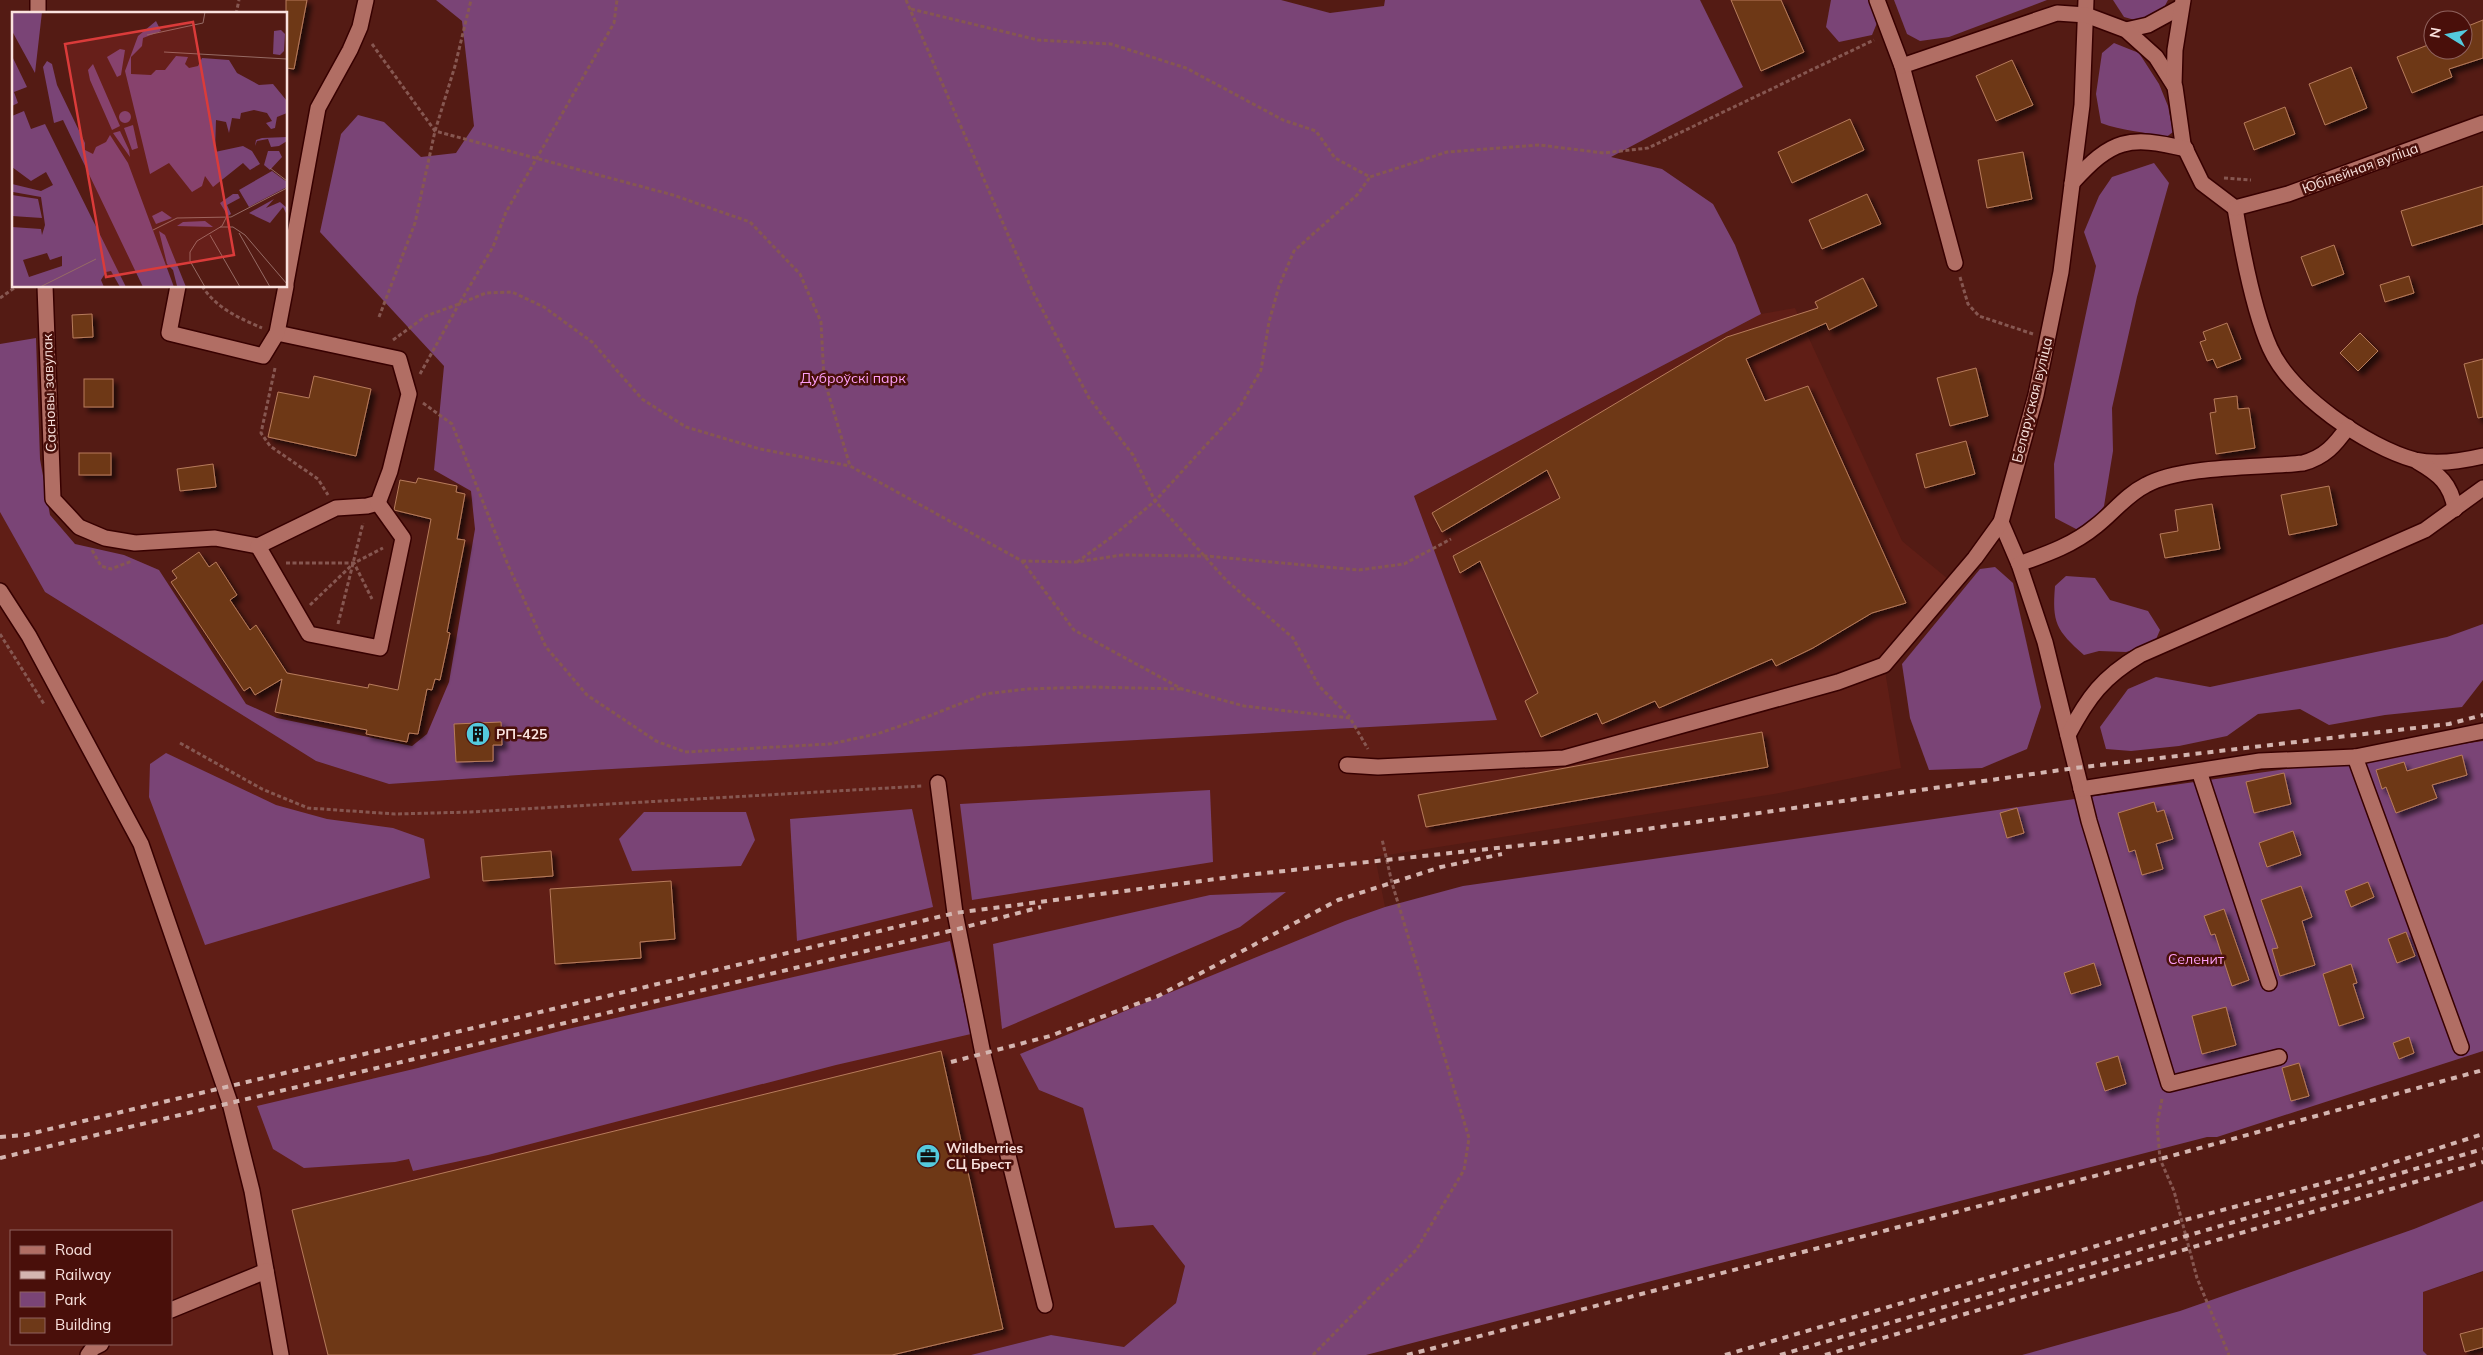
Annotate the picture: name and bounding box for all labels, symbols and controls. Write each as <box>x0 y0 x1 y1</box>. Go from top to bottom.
north arrow <box>2423 10 2473 60</box>
inset map <box>12 12 288 288</box>
text: N <box>2425 26 2445 40</box>
street label: Юбілейная вуліца <box>2299 139 2421 197</box>
street label: Сасновы завулак <box>38 333 60 452</box>
street label: Беларуская вуліца <box>2008 336 2056 464</box>
park label: Дуброўскі парк <box>800 369 906 387</box>
building icon: РП-425 <box>465 721 491 747</box>
place label: РП-425 <box>496 725 547 743</box>
park label: Селенит <box>2168 950 2225 968</box>
place label: Wildberries СЦ Брест <box>946 1139 1023 1173</box>
office icon: Wildberries СЦ Брест <box>915 1143 941 1169</box>
legend <box>10 1230 172 1345</box>
text: Road <box>55 1240 92 1259</box>
text: Railway <box>55 1265 111 1284</box>
text: Park <box>55 1290 87 1309</box>
text: Building <box>55 1315 111 1334</box>

